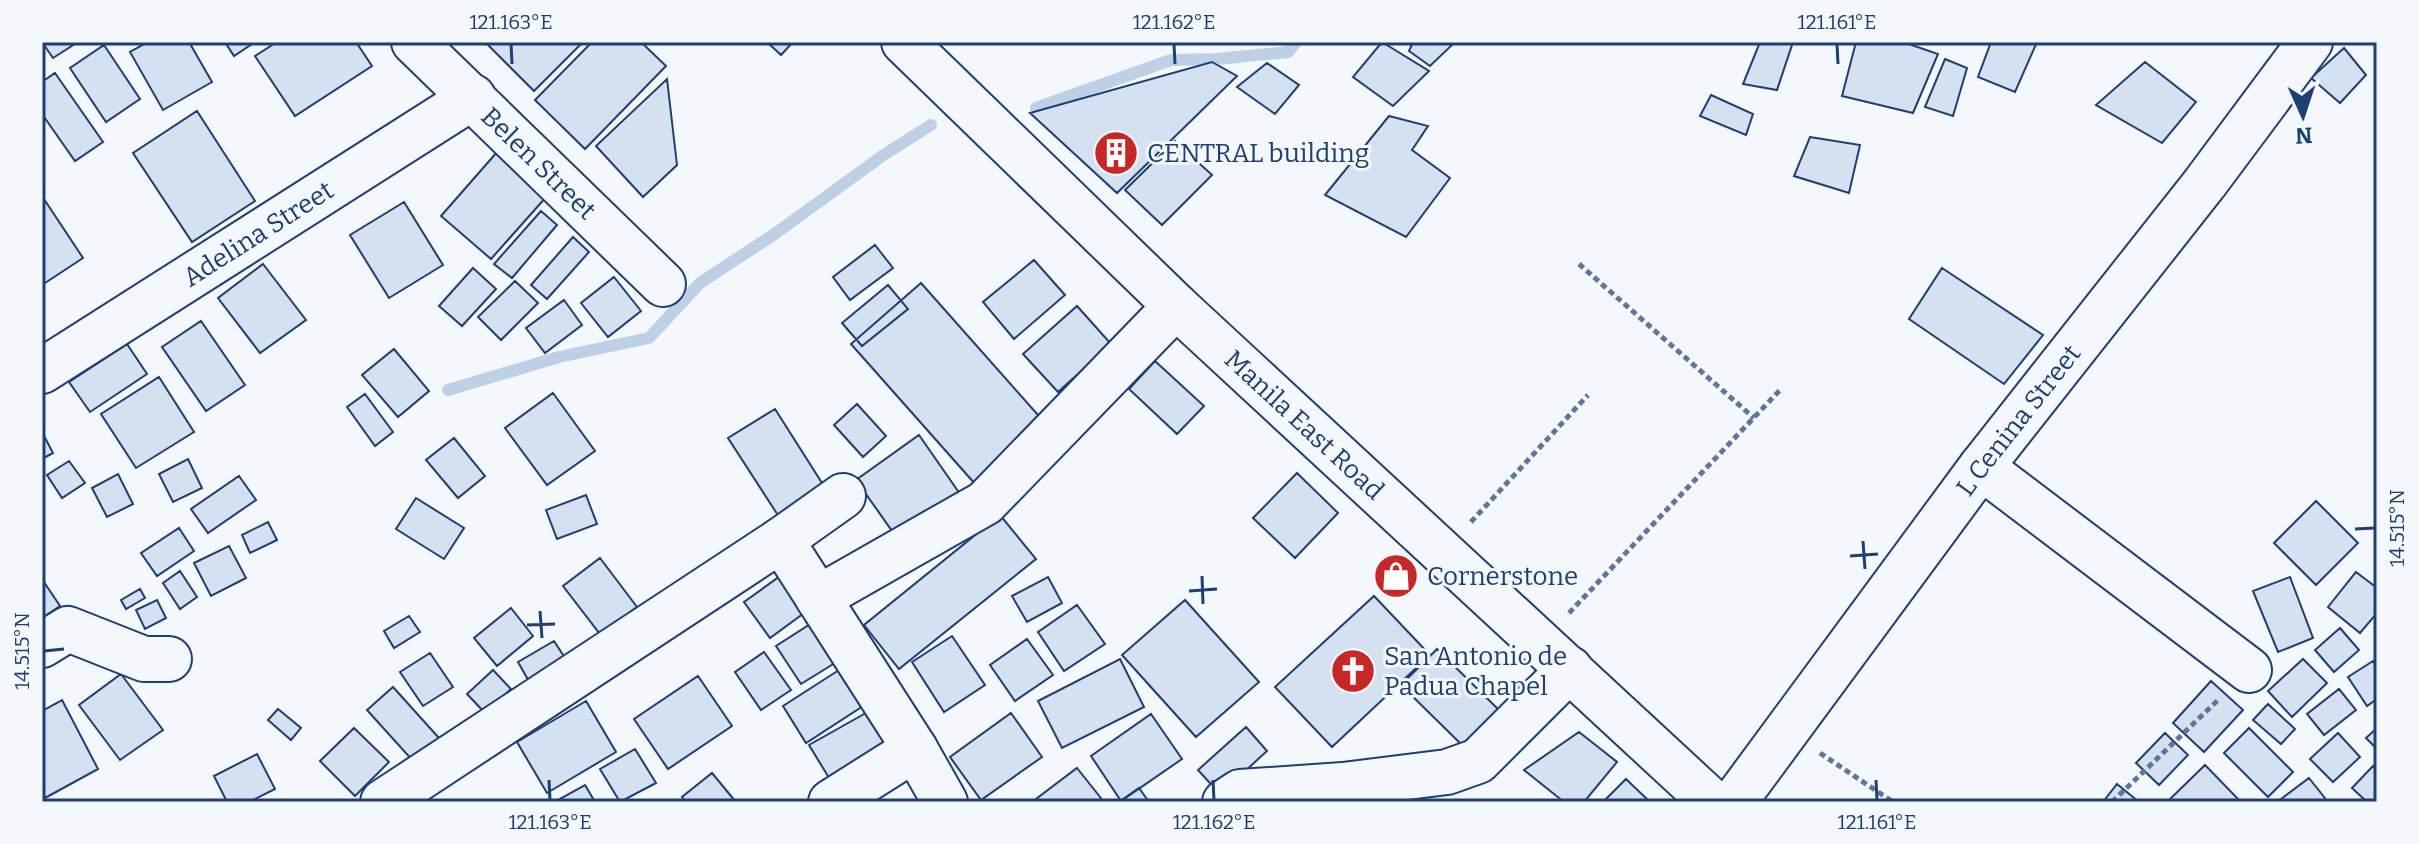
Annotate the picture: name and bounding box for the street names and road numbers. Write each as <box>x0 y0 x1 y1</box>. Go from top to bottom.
street label: Belen Street <box>475 101 603 226</box>
street label: Adelina Street <box>177 174 340 293</box>
street label: L Cenina Street <box>1950 338 2087 502</box>
street label: Manila East Road <box>1218 344 1390 506</box>

